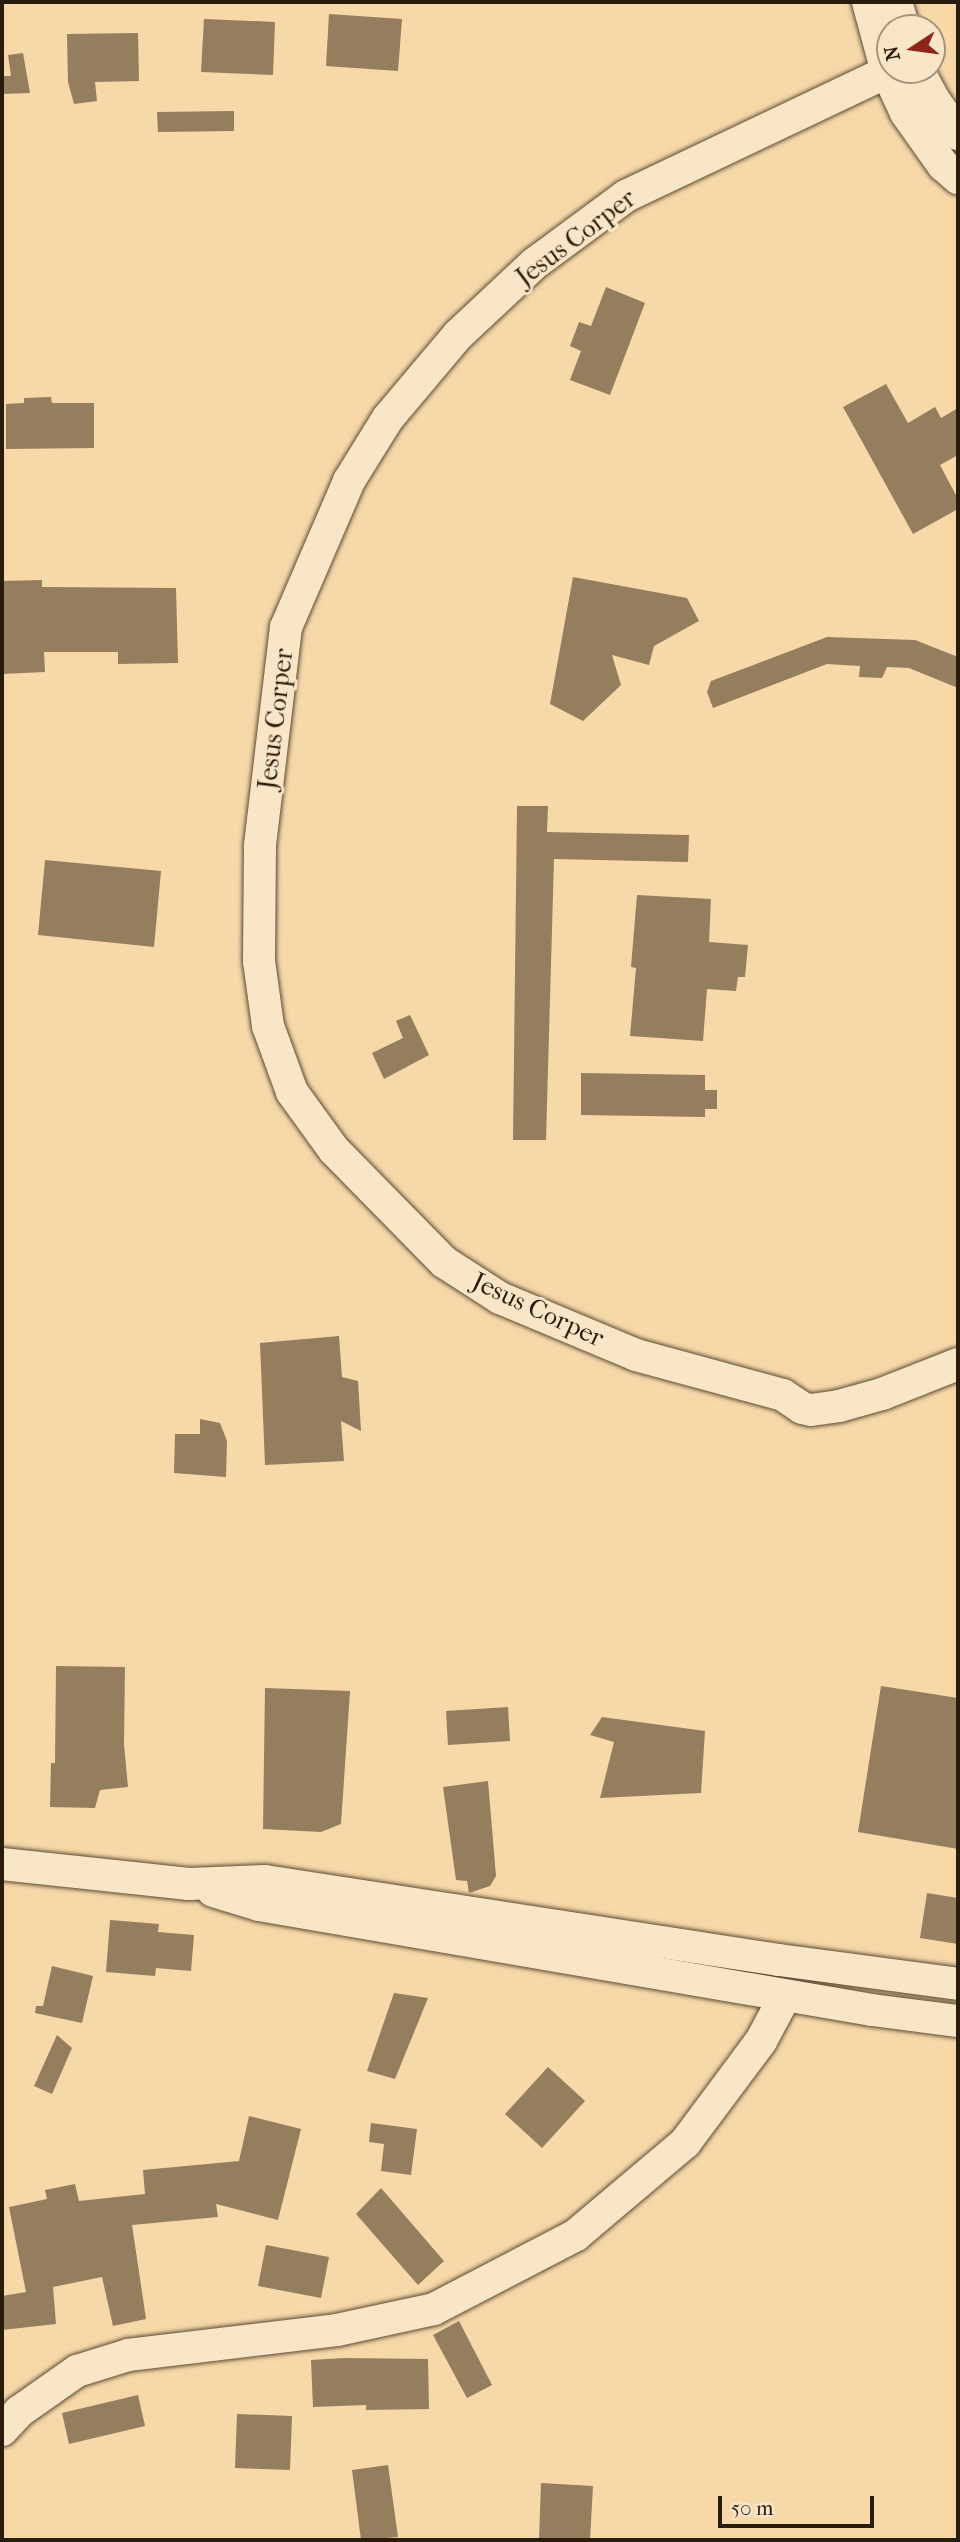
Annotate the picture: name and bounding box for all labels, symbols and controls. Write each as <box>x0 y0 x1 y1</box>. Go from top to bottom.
north arrow <box>876 14 946 84</box>
text: N <box>880 44 905 63</box>
street label: Jesus Corper <box>510 183 642 293</box>
street label: Jesus Corper <box>252 647 300 791</box>
street label: Jesus Corper <box>467 1266 609 1354</box>
scale bar <box>722 2482 878 2526</box>
text: 50 m <box>731 2496 774 2520</box>

